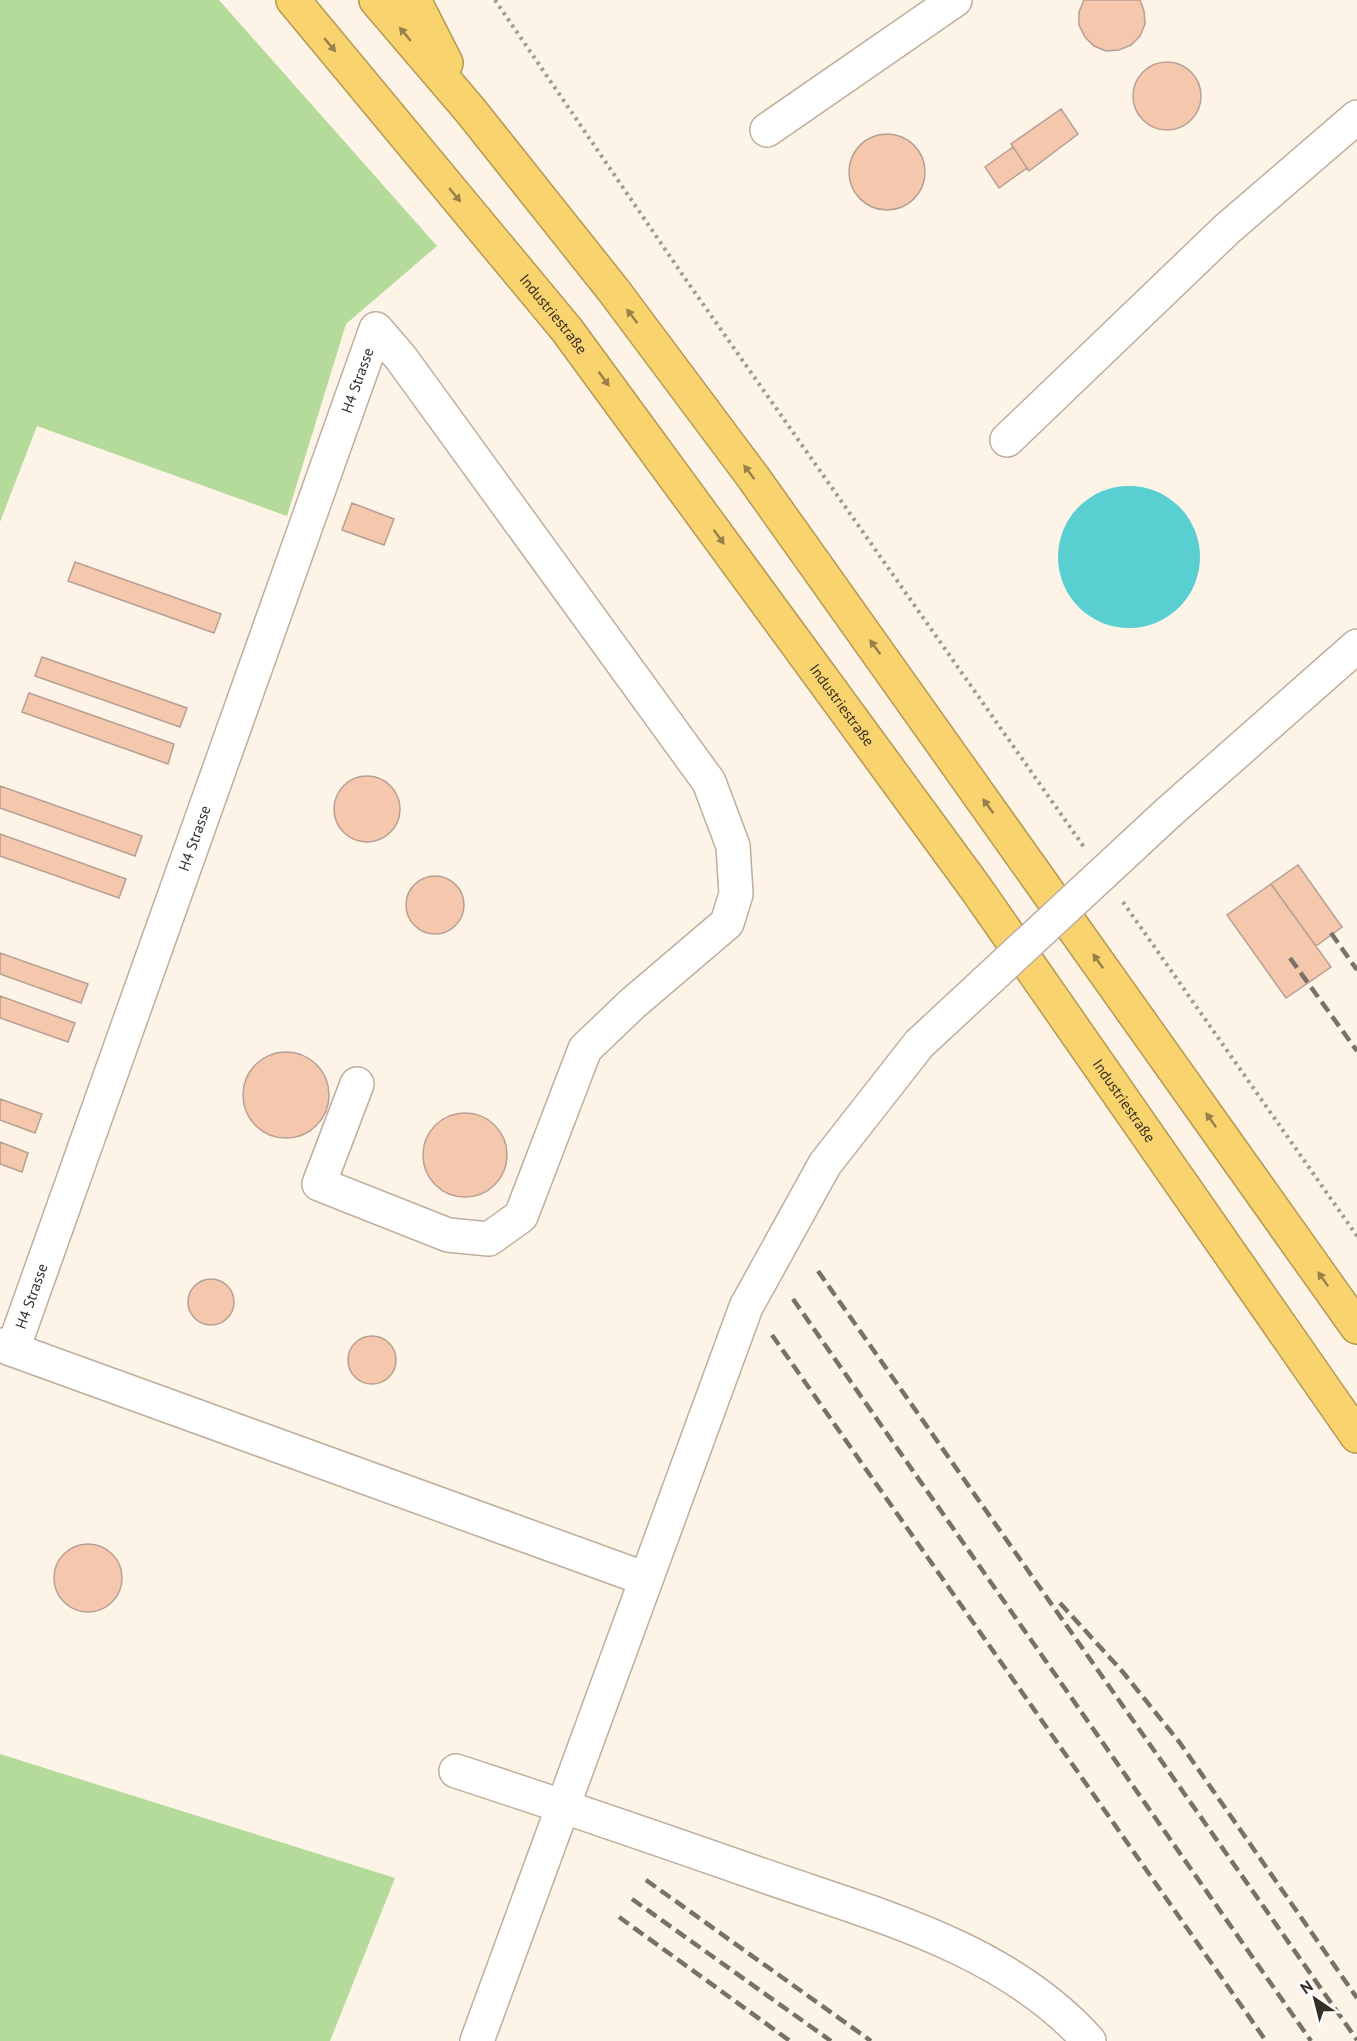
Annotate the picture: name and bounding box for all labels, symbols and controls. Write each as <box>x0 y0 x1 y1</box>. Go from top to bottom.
one-way arrow <box>399 27 412 42</box>
one-way arrow <box>324 37 337 53</box>
one-way arrow <box>448 187 461 202</box>
street label: Industriestraße <box>516 270 591 358</box>
one-way arrow <box>627 308 639 323</box>
street label: H4 Strasse <box>337 345 378 416</box>
one-way arrow <box>598 371 610 387</box>
one-way arrow <box>743 464 755 480</box>
one-way arrow <box>713 528 725 544</box>
one-way arrow <box>869 640 881 656</box>
street label: Industriestraße <box>806 660 879 750</box>
one-way arrow <box>982 799 994 815</box>
street label: H4 Strasse <box>174 803 215 874</box>
one-way arrow <box>1092 953 1104 969</box>
street label: Industriestraße <box>1089 1055 1160 1146</box>
one-way arrow <box>1205 1112 1217 1128</box>
street label: H4 Strasse <box>11 1261 52 1331</box>
one-way arrow <box>1318 1271 1329 1287</box>
north arrow <box>1285 1969 1345 2029</box>
text: N <box>1296 1976 1316 1998</box>

